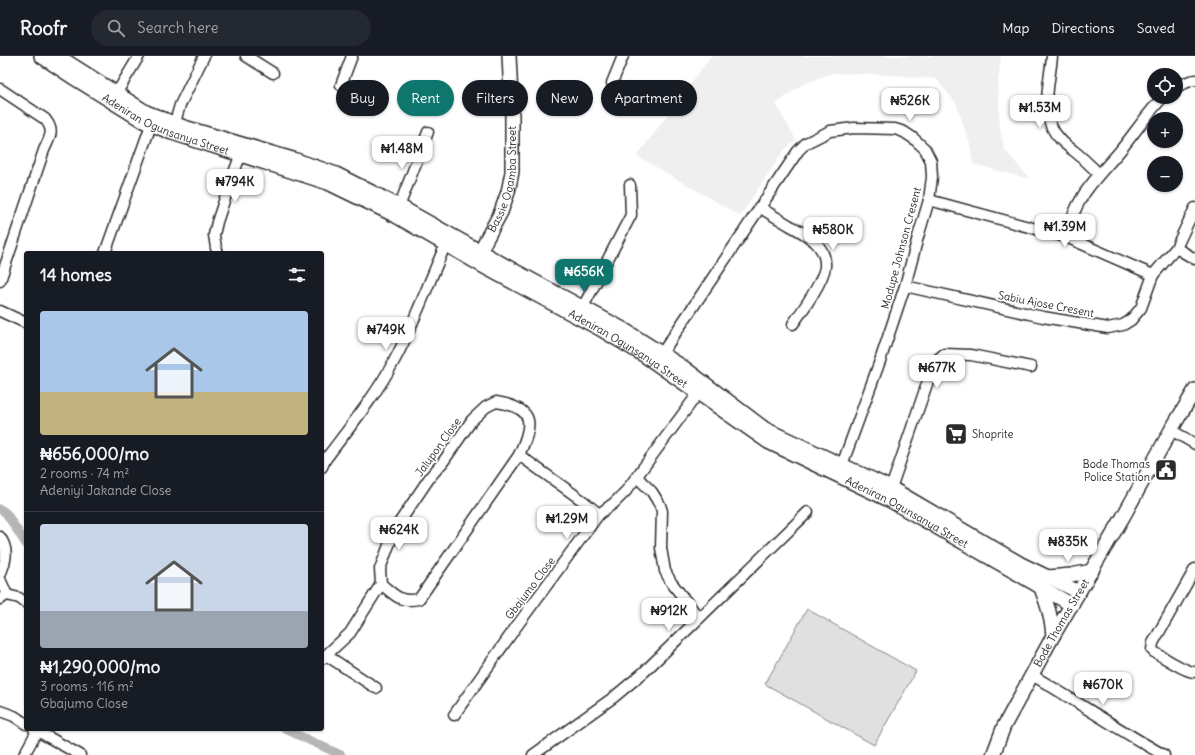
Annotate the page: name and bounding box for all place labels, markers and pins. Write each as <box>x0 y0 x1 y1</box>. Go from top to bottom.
pin: ₦526K <box>882 88 938 122</box>
pin: ₦1.53M <box>1007 95 1073 129</box>
pin: ₦1.48M <box>369 136 435 170</box>
pin: ₦794K <box>207 169 263 203</box>
pin: ₦1.39M <box>1032 214 1098 248</box>
pin: ₦580K <box>805 217 861 251</box>
pin: ₦656K <box>556 259 612 293</box>
pin: ₦749K <box>358 317 414 351</box>
pin: ₦677K <box>909 355 965 389</box>
supermarket icon: Shoprite <box>943 421 969 447</box>
place label: Shoprite <box>972 427 1013 441</box>
place label: Bode Thomas Police Station <box>1082 457 1150 484</box>
public building icon: Bode Thomas Police Station <box>1153 457 1179 483</box>
pin: ₦1.29M <box>534 506 600 540</box>
pin: ₦624K <box>371 517 427 551</box>
pin: ₦835K <box>1040 529 1096 563</box>
pin: ₦912K <box>641 598 697 632</box>
pin: ₦670K <box>1075 672 1131 706</box>

